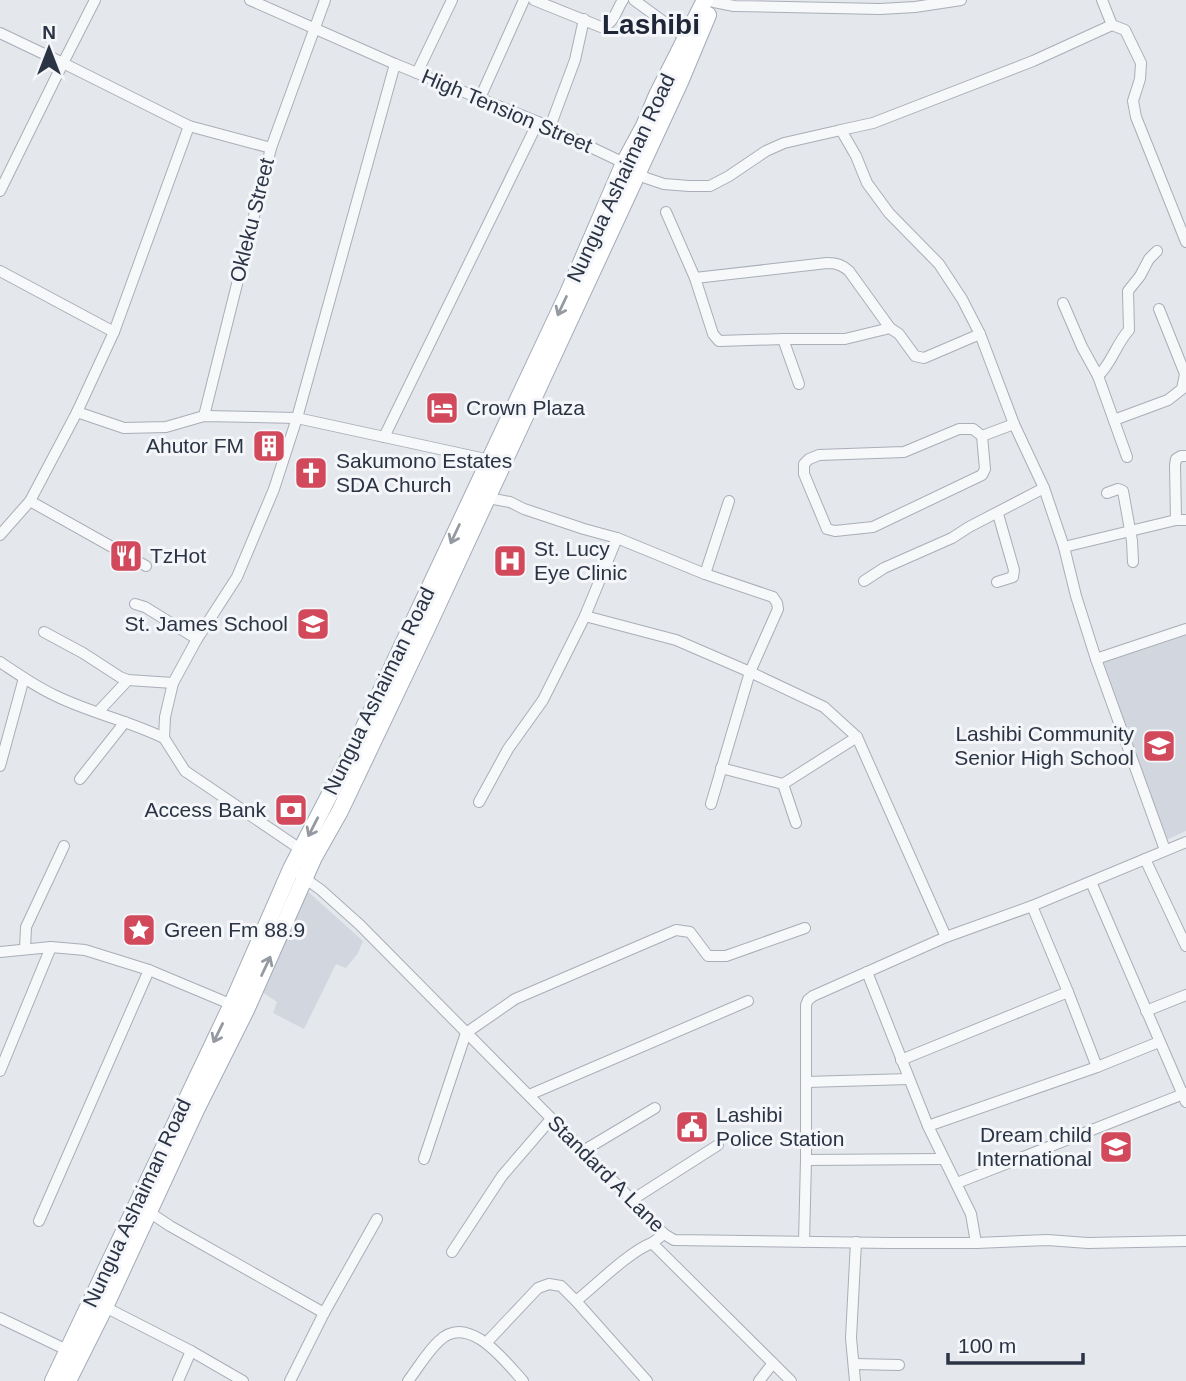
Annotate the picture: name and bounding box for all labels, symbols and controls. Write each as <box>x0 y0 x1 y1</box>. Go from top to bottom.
district label: Lashibi <box>602 9 700 40</box>
north arrow <box>14 14 84 84</box>
text: N <box>42 22 56 43</box>
street label: High Tension Street <box>419 64 596 157</box>
street label: Nungua Ashaiman Road <box>562 70 679 286</box>
street label: Okleku Street <box>225 155 278 284</box>
one-way arrow <box>554 295 568 316</box>
hotel icon: Crown Plaza <box>423 389 461 427</box>
place label: Crown Plaza <box>466 396 585 419</box>
building icon: Ahutor FM <box>250 427 288 465</box>
place label: Ahutor FM <box>146 434 244 457</box>
place label: Sakumono Estates SDA Church <box>336 449 512 496</box>
church icon: Sakumono Estates SDA Church <box>292 454 330 492</box>
one-way arrow <box>447 523 461 544</box>
restaurant icon: TzHot <box>107 537 145 575</box>
place label: St. Lucy Eye Clinic <box>534 537 627 584</box>
hospital icon: St. Lucy Eye Clinic <box>491 542 529 580</box>
place label: TzHot <box>150 544 206 567</box>
street label: Nungua Ashaiman Road <box>318 583 439 798</box>
school or university icon: St. James School <box>294 605 332 643</box>
place label: St. James School <box>125 612 288 635</box>
place label: Lashibi Community Senior High School <box>954 722 1134 769</box>
school or university icon: Lashibi Community Senior High School <box>1140 727 1178 765</box>
bank icon: Access Bank <box>272 791 310 829</box>
place label: Access Bank <box>145 798 266 821</box>
one-way arrow <box>305 816 319 837</box>
place icon: Green Fm 88.9 <box>120 911 158 949</box>
place label: Green Fm 88.9 <box>164 918 305 941</box>
one-way arrow <box>260 956 273 977</box>
one-way arrow <box>210 1022 224 1043</box>
street label: Nungua Ashaiman Road <box>78 1095 195 1311</box>
place label: Lashibi Police Station <box>716 1103 844 1150</box>
public building icon: Lashibi Police Station <box>673 1108 711 1146</box>
street label: Standard A Lane <box>543 1111 669 1237</box>
place label: Dream child International <box>976 1123 1092 1170</box>
school or university icon: Dream child International <box>1097 1128 1135 1166</box>
scale bar <box>948 1322 1083 1366</box>
text: 100 m <box>958 1334 1016 1357</box>

